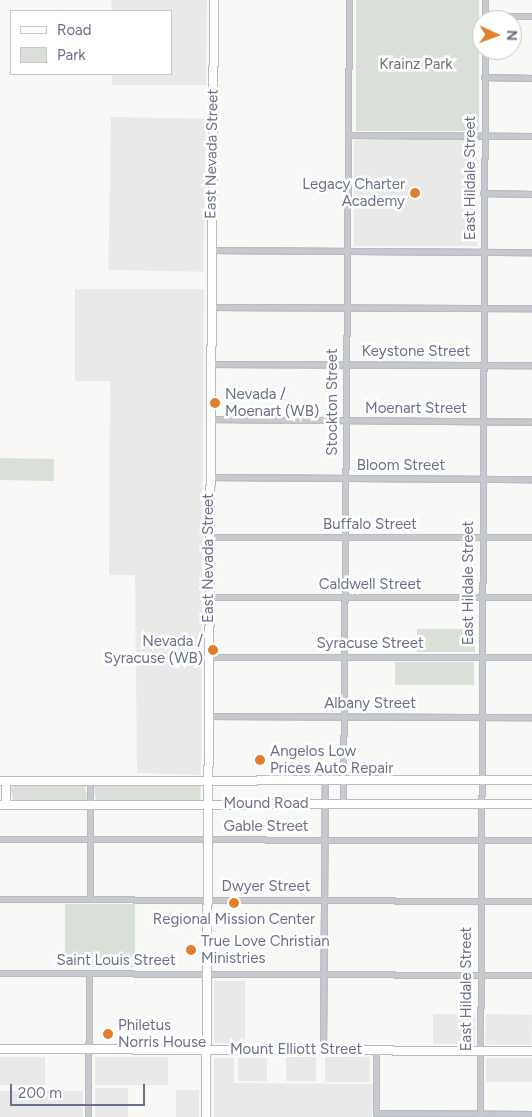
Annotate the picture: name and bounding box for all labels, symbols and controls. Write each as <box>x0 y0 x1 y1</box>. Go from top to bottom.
legend <box>10 10 172 75</box>
north arrow <box>472 10 522 60</box>
text: Road <box>57 21 92 39</box>
text: N <box>503 30 520 41</box>
text: Park <box>57 46 86 64</box>
park label: Krainz Park <box>379 56 453 74</box>
street label: East Nevada Street <box>202 89 222 219</box>
street label: East Hildale Street <box>462 116 480 240</box>
place label: Legacy Charter Academy <box>302 175 405 210</box>
marker: Legacy Charter Academy <box>409 187 421 199</box>
street label: Keystone Street <box>362 343 470 361</box>
street label: Stockton Street <box>324 348 342 456</box>
place label: Nevada / Moenart (WB) <box>225 385 319 420</box>
marker: Nevada / Moenart (WB) <box>209 397 221 409</box>
street label: Moenart Street <box>365 400 467 418</box>
street label: Bloom Street <box>357 457 445 475</box>
street label: East Nevada Street <box>200 493 218 623</box>
street label: Buffalo Street <box>323 516 417 534</box>
street label: East Hildale Street <box>460 521 478 645</box>
street label: Caldwell Street <box>319 576 421 594</box>
place label: Nevada / Syracuse (WB) <box>104 632 203 667</box>
street label: Syracuse Street <box>316 635 424 653</box>
marker: Nevada / Syracuse (WB) <box>207 644 219 656</box>
street label: Albany Street <box>324 695 416 713</box>
place label: Angelos Low Prices Auto Repair <box>270 742 393 777</box>
marker: Angelos Low Prices Auto Repair <box>254 754 266 766</box>
street label: Mound Road <box>223 795 309 813</box>
street label: Gable Street <box>223 818 309 836</box>
street label: Dwyer Street <box>222 878 310 896</box>
marker: Regional Mission Center <box>228 897 240 909</box>
place label: Regional Mission Center <box>153 911 315 929</box>
street label: East Hildale Street <box>458 927 476 1051</box>
place label: True Love Christian Ministries <box>201 932 330 967</box>
marker: True Love Christian Ministries <box>185 944 197 956</box>
street label: Saint Louis Street <box>56 952 176 970</box>
place label: Philetus Norris House <box>118 1016 206 1051</box>
marker: Philetus Norris House <box>102 1028 114 1040</box>
street label: Mount Elliott Street <box>230 1041 362 1059</box>
scale bar <box>12 1074 148 1106</box>
text: 200 m <box>18 1084 62 1102</box>

